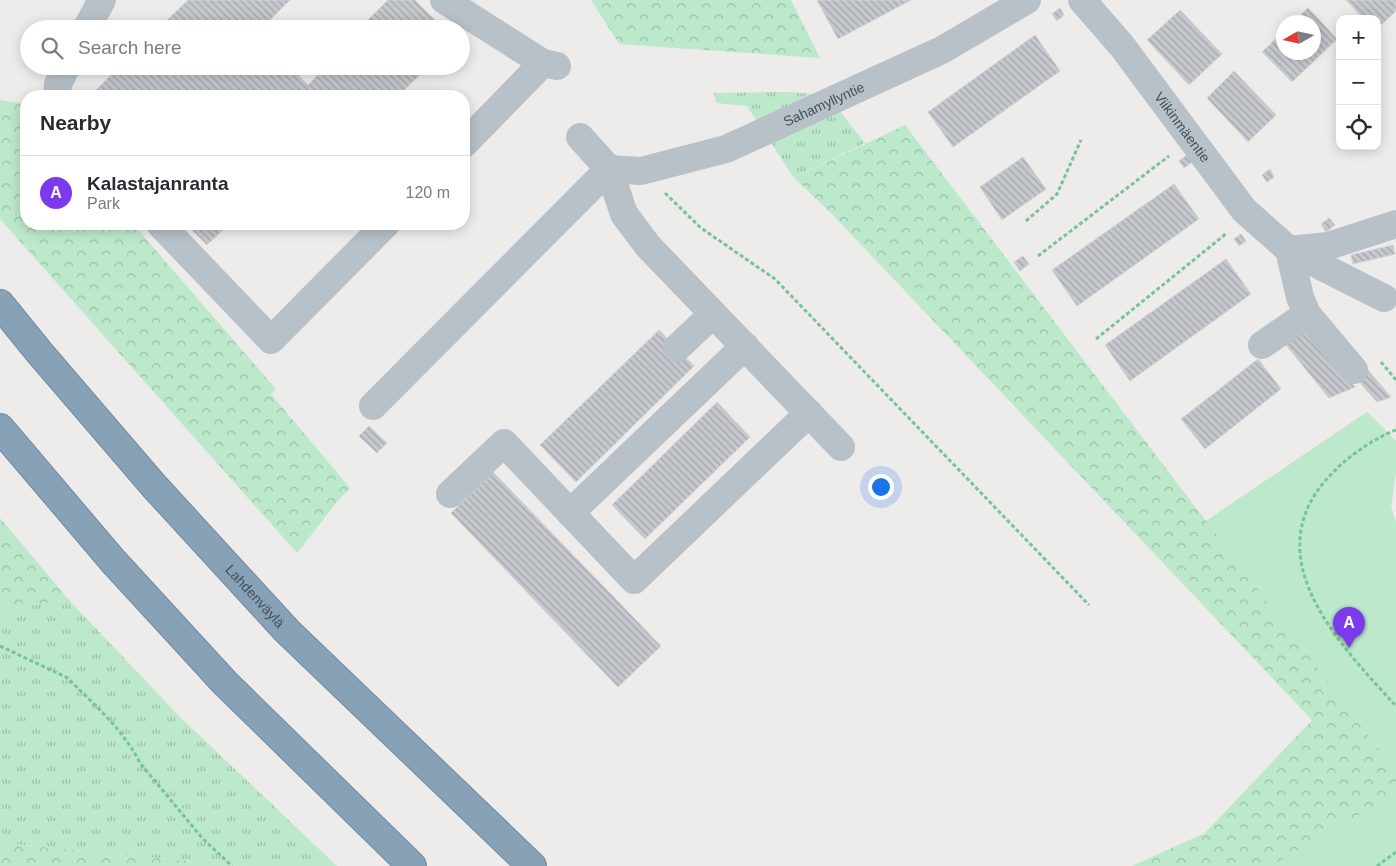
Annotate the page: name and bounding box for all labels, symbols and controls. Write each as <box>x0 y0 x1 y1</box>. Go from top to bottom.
north arrow <box>1276 15 1321 60</box>
map controls <box>1336 15 1381 150</box>
button: + <box>1336 15 1381 60</box>
search box <box>20 20 470 75</box>
icon: search <box>38 34 66 62</box>
text: Search here <box>78 37 182 58</box>
button: − <box>1336 60 1381 105</box>
street label: Sahamyllyntie <box>781 79 867 130</box>
street label: Viikinmäentie <box>1151 89 1214 165</box>
button: locate <box>1336 105 1381 150</box>
text: Nearby <box>40 111 111 134</box>
text: Kalastajanranta <box>87 173 229 194</box>
text: A <box>50 184 62 201</box>
text: 120 m <box>406 184 450 201</box>
text: Park <box>87 195 120 212</box>
your location <box>868 474 894 500</box>
street label: Lahdenväylä <box>222 562 288 631</box>
pin: A <box>1333 607 1365 648</box>

